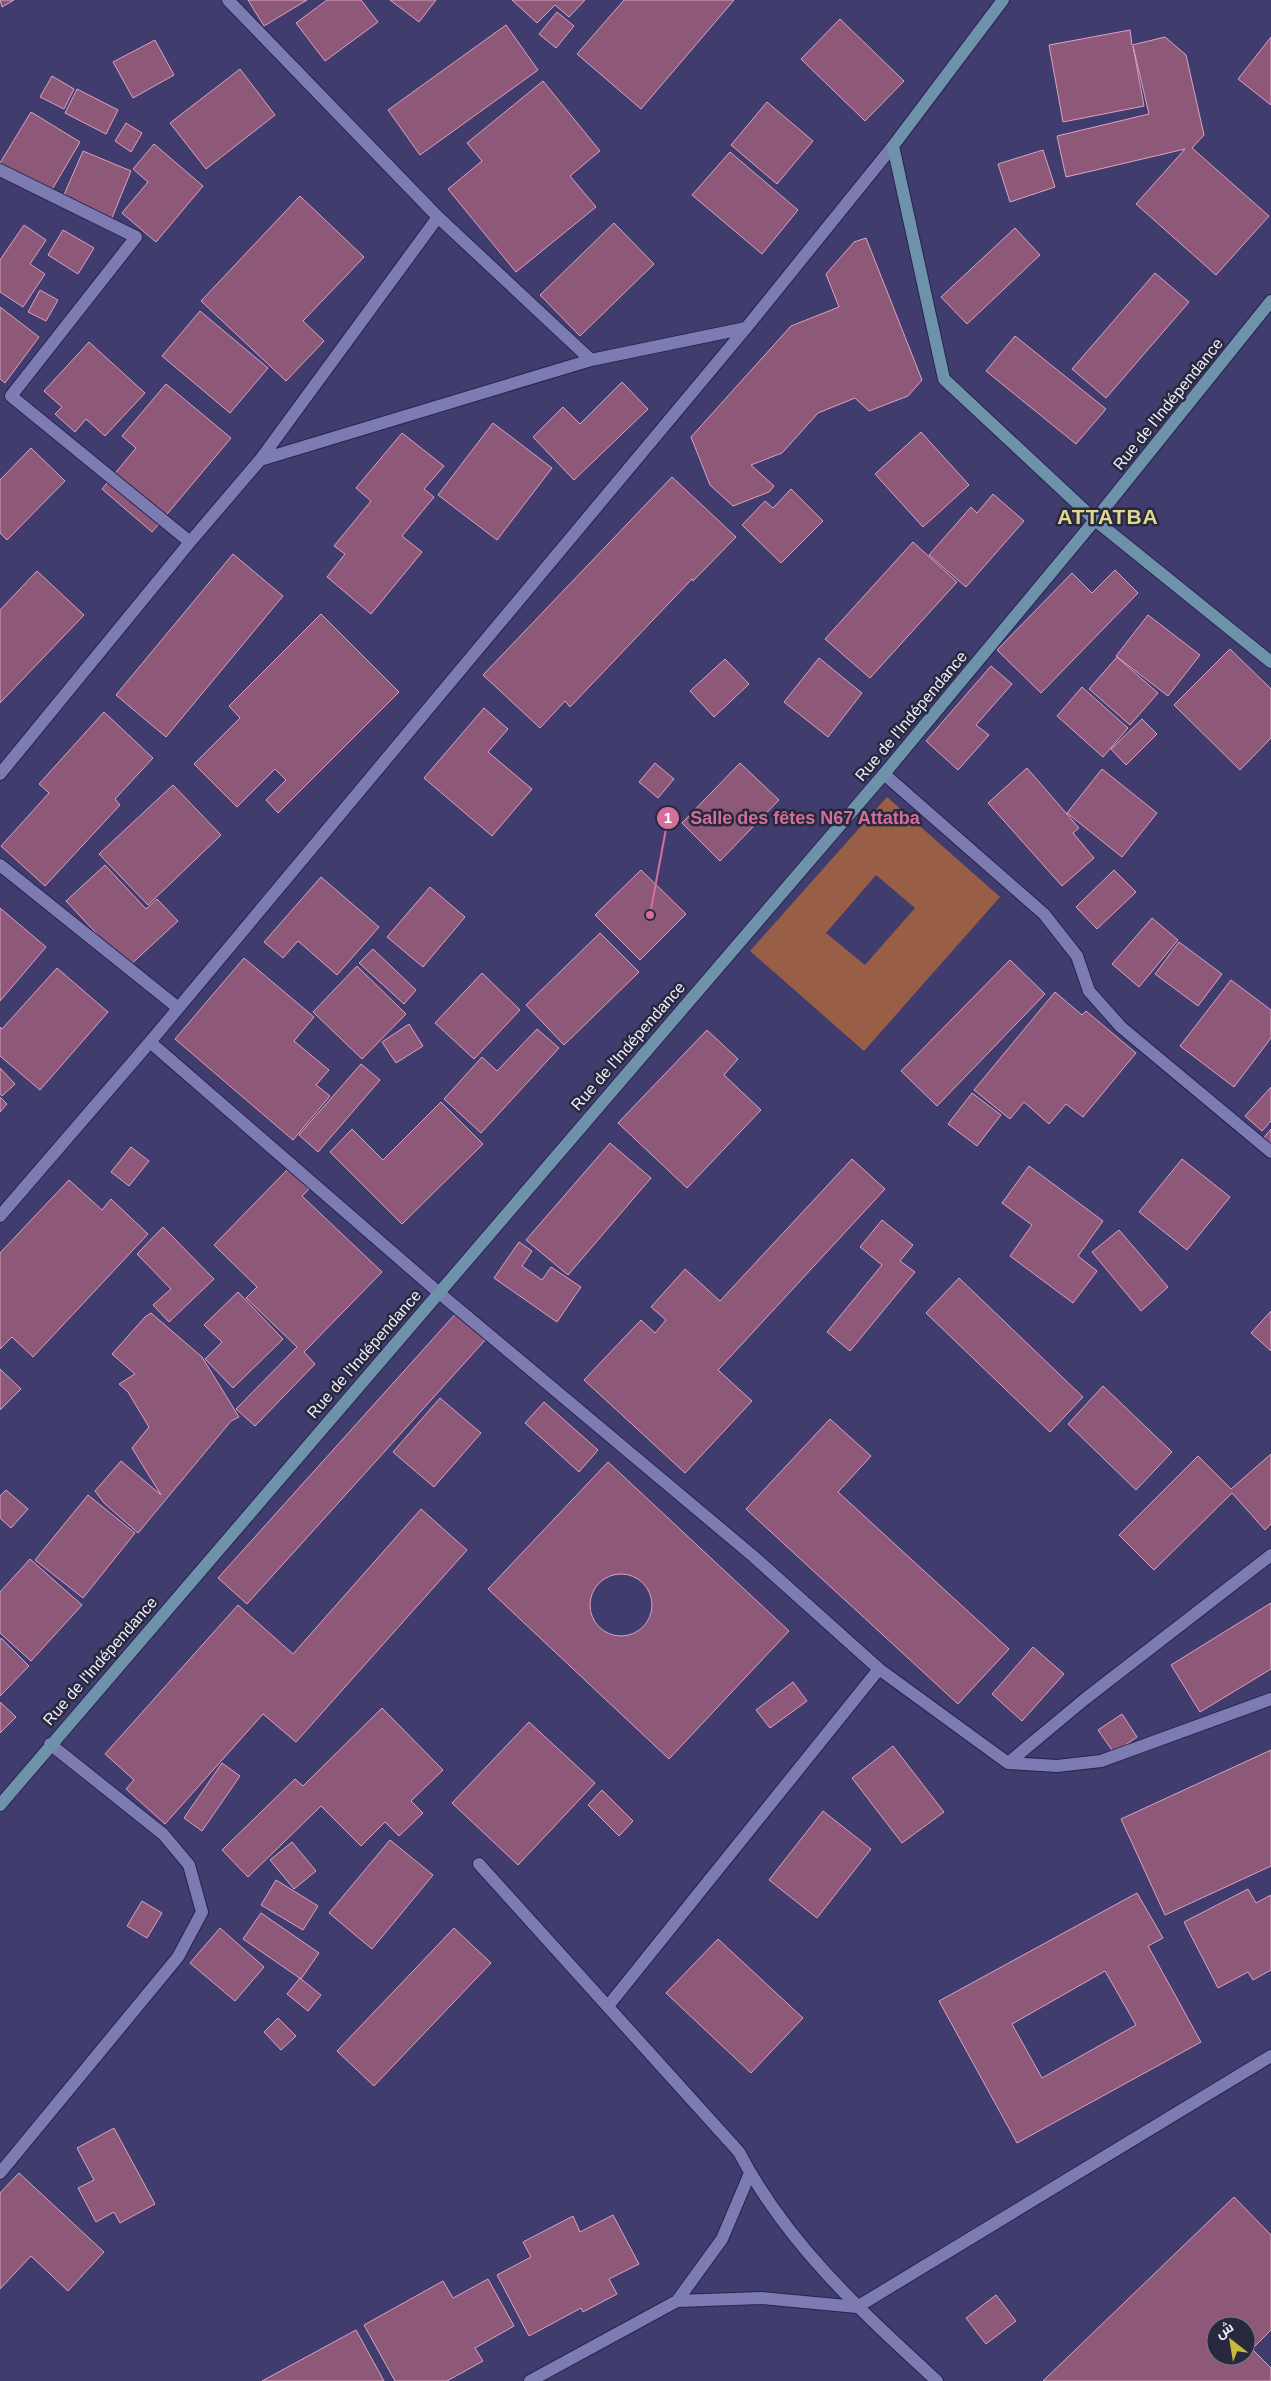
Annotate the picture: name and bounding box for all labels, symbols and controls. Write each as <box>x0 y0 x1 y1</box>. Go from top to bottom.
street label: Rue de l'Indépendance <box>1110 335 1226 473</box>
district label: ATTATBA <box>1057 505 1159 528</box>
street label: Rue de l'Indépendance <box>852 648 970 784</box>
callout: Salle des fêtes N67 Attatba <box>655 802 930 835</box>
text: Salle des fêtes N67 Attatba <box>690 808 921 828</box>
text: 1 <box>664 809 672 826</box>
street label: Rue de l'Indépendance <box>568 978 688 1113</box>
street label: Rue de l'Indépendance <box>304 1286 424 1421</box>
street label: Rue de l'Indépendance <box>40 1593 160 1728</box>
north arrow <box>1206 2316 1256 2366</box>
text: ش <box>1212 2318 1237 2342</box>

